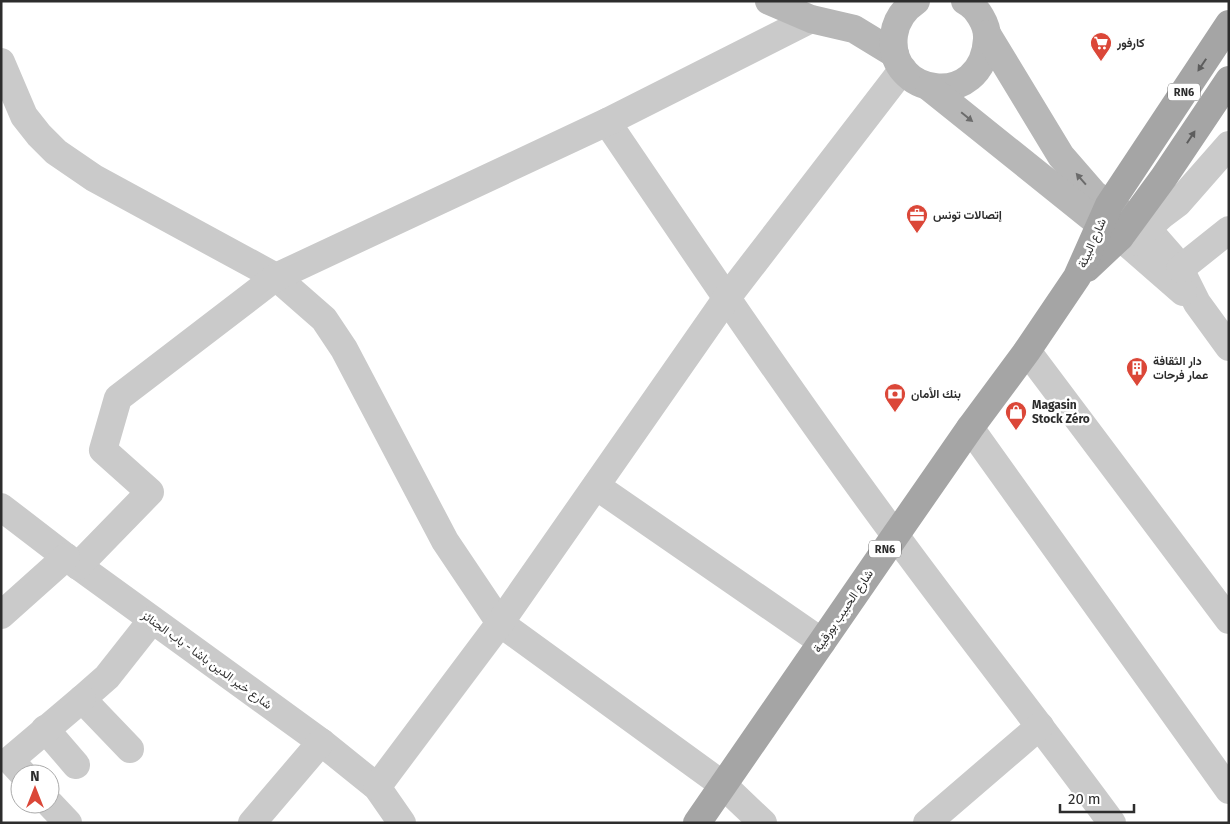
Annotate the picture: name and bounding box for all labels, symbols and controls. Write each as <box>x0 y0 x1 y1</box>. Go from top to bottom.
supermarket icon: كارفور <box>1089 31 1113 62</box>
place label: كارفور <box>1116 36 1145 51</box>
one-way arrow <box>1197 58 1207 72</box>
road number: RN6 <box>1168 84 1200 100</box>
one-way arrow <box>961 112 974 123</box>
one-way arrow <box>1186 130 1196 143</box>
one-way arrow <box>1075 173 1087 185</box>
office icon: إتصالات تونس <box>905 203 929 234</box>
place label: إتصالات تونس <box>933 208 1002 223</box>
street label: شارع البيئة <box>1075 216 1111 271</box>
place label: دار الثقافة عمار فرحات <box>1153 354 1208 383</box>
building icon: دار الثقافة عمار فرحات <box>1125 356 1149 387</box>
bank icon: بنك الأمان <box>883 382 907 413</box>
place label: بنك الأمان <box>911 387 961 401</box>
place label: Magasin Stock Zéro <box>1032 398 1090 426</box>
shop icon: Magasin Stock Zéro <box>1004 400 1028 431</box>
road number: RN6 <box>869 540 901 558</box>
street label: شارع الحبيب بورقيبة <box>810 567 878 656</box>
street label: شارع خير الدين باشا - باب الجنائز <box>137 608 275 714</box>
north arrow <box>10 764 60 814</box>
text: N <box>30 768 40 785</box>
scale bar <box>1060 782 1134 814</box>
text: 20 m <box>1068 790 1101 808</box>

